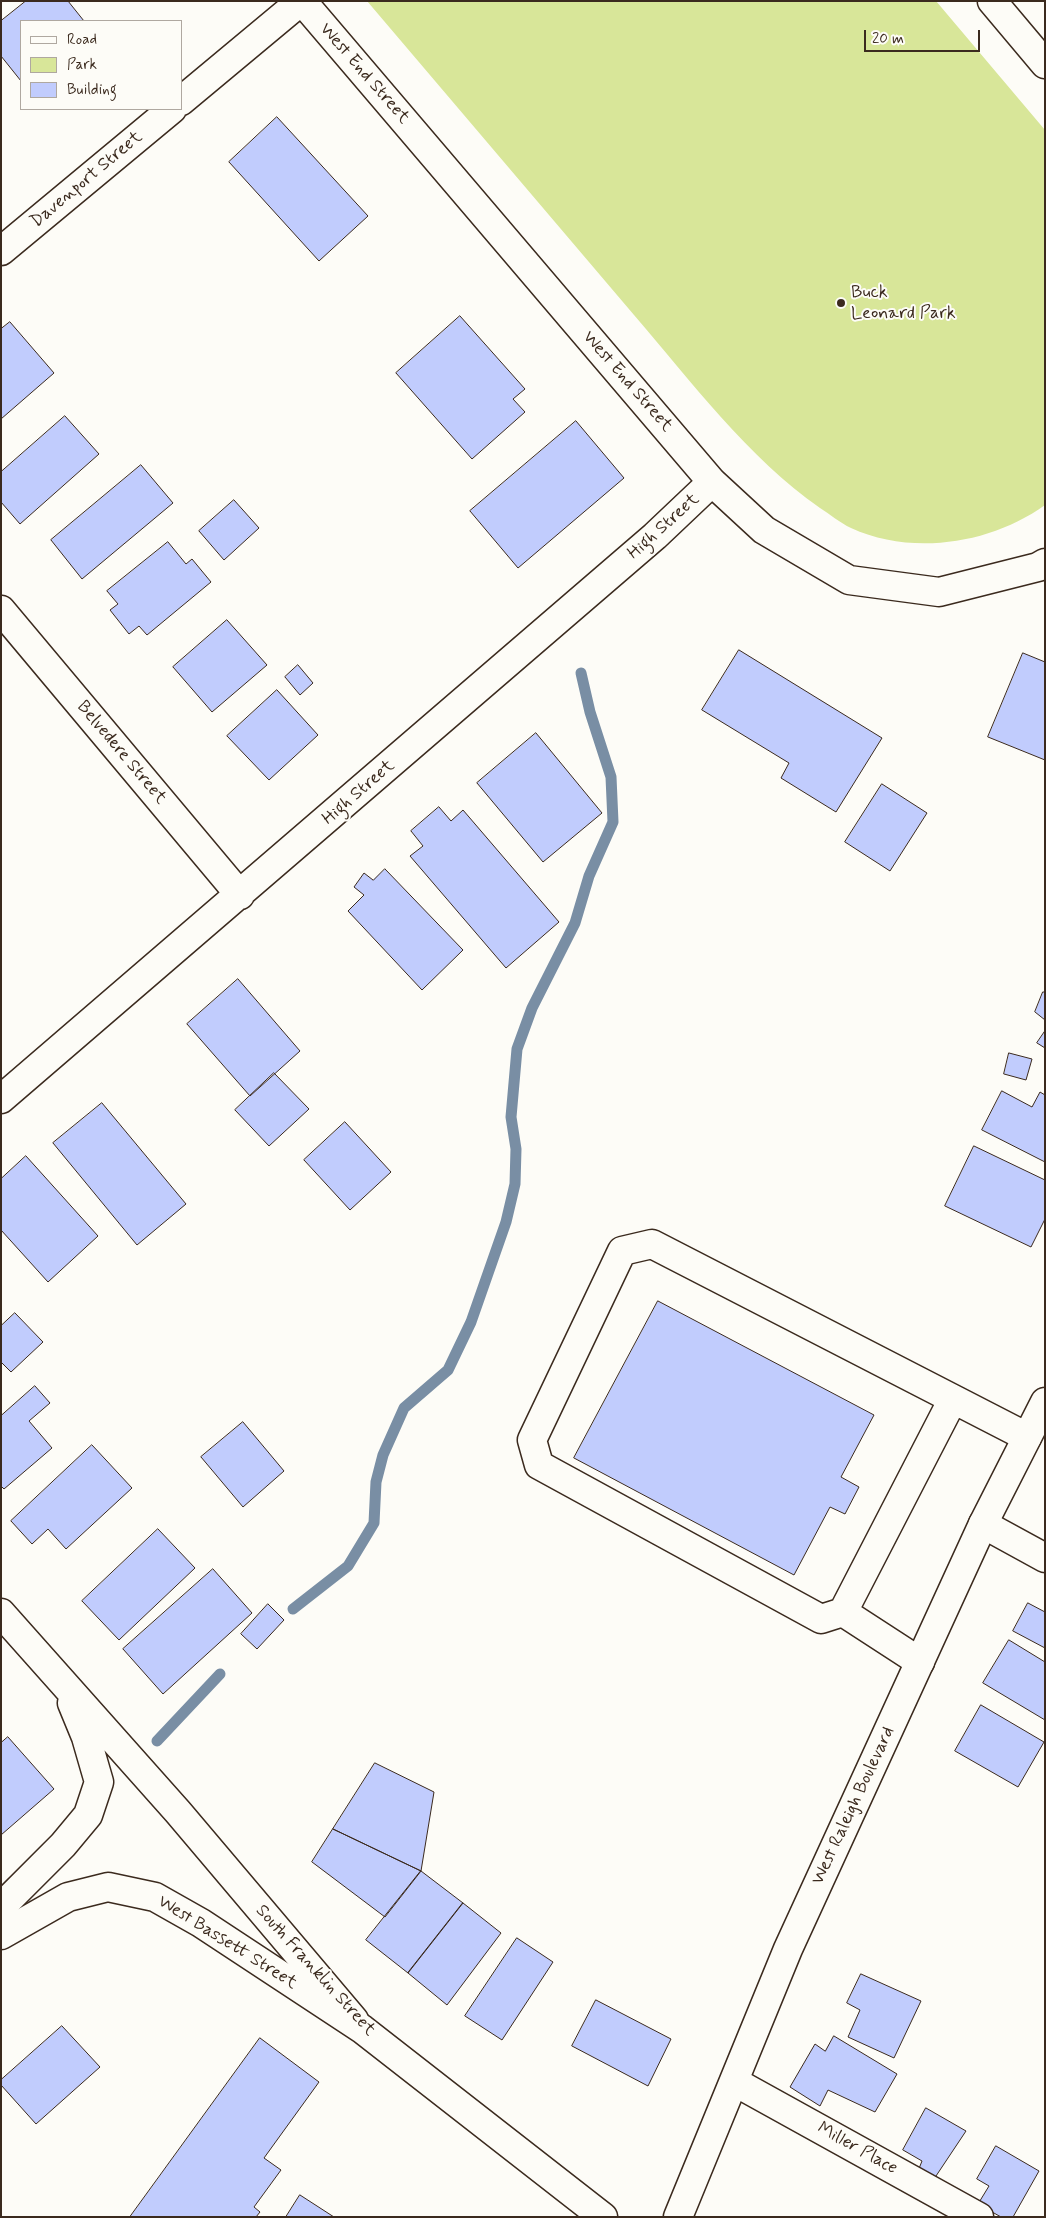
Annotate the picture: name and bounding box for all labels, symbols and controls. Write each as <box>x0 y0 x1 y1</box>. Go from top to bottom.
street label: West End Street <box>314 19 414 129</box>
legend <box>20 20 182 110</box>
scale bar <box>866 20 982 52</box>
text: 20 m <box>872 29 904 49</box>
text: Road <box>67 30 97 50</box>
text: Park <box>67 55 97 75</box>
text: Building <box>67 80 117 100</box>
street label: Davenport Street <box>27 127 147 233</box>
place label: Buck Leonard Park <box>851 282 956 324</box>
marker: Buck Leonard Park <box>835 297 847 309</box>
street label: West End Street <box>577 327 677 437</box>
street label: High Street <box>624 489 704 565</box>
street label: Belvedere Street <box>71 697 171 809</box>
street label: High Street <box>318 756 400 830</box>
street label: West Raleigh Boulevard <box>808 1724 900 1888</box>
street label: West Bassett Street <box>153 1891 301 1995</box>
street label: South Franklin Street <box>250 1901 380 2041</box>
street label: Miller Place <box>813 2118 901 2180</box>

